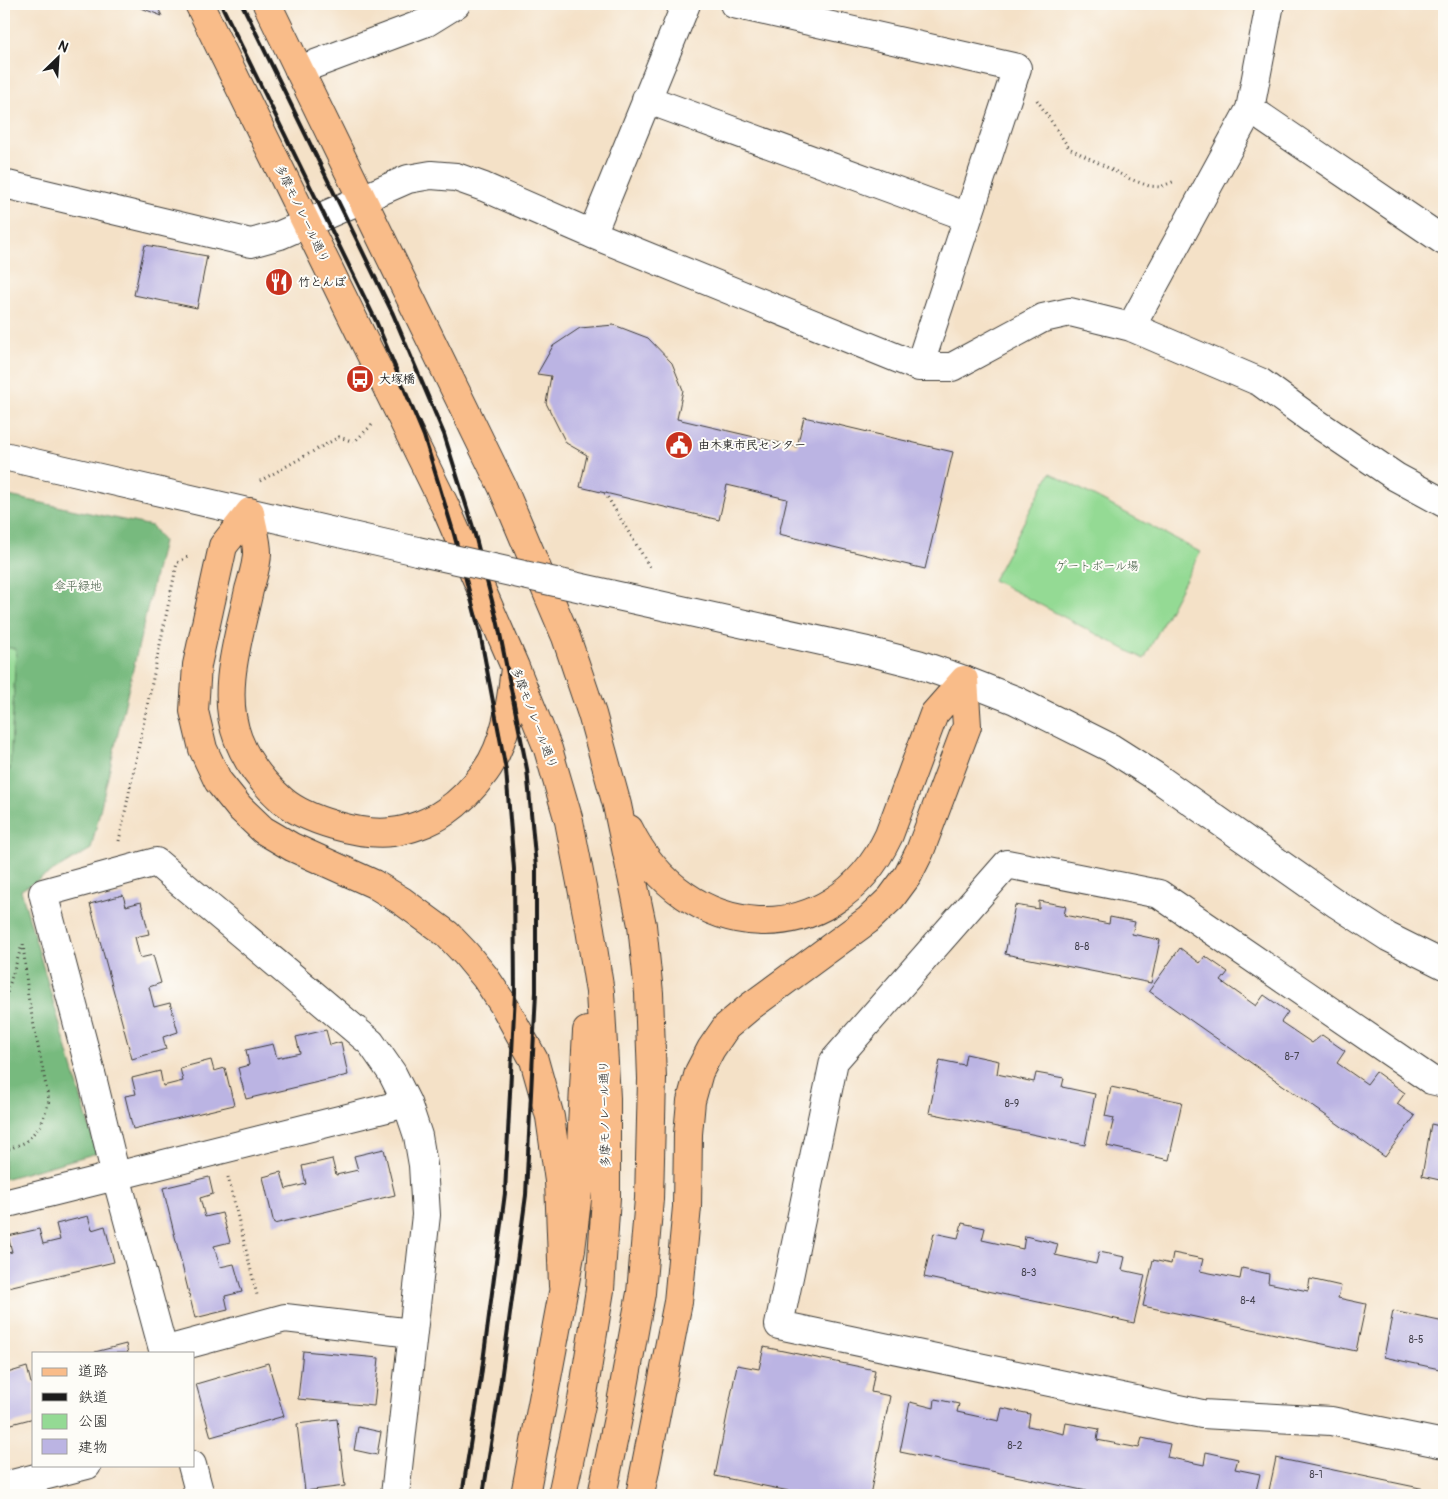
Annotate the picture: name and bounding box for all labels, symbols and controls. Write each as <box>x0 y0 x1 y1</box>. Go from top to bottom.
north arrow <box>32 32 82 82</box>
text: N <box>55 37 71 56</box>
street label: 多摩モノレール通り <box>272 163 332 265</box>
restaurant icon: 竹とんぼ <box>264 267 294 297</box>
place label: 竹とんぼ <box>298 275 346 290</box>
bus stop icon: 大塚橋 <box>345 364 375 394</box>
place label: 大塚橋 <box>379 372 415 387</box>
public building icon: 由木東市民センター <box>664 430 694 460</box>
place label: 由木東市民センター <box>698 438 806 453</box>
park label: ゲートボール場 <box>1055 559 1139 574</box>
park label: 傘平緑地 <box>54 579 102 594</box>
street label: 多摩モノレール通り <box>508 665 560 771</box>
house number: 8-8 <box>1075 941 1089 953</box>
house number: 8-7 <box>1285 1051 1300 1063</box>
street label: 多摩モノレール通り <box>597 1060 613 1168</box>
house number: 8-9 <box>1005 1098 1019 1110</box>
house number: 8-3 <box>1022 1267 1037 1279</box>
house number: 8-4 <box>1240 1295 1256 1307</box>
house number: 8-5 <box>1409 1334 1423 1346</box>
legend <box>32 1352 195 1466</box>
text: 道路 <box>78 1362 108 1381</box>
text: 鉄道 <box>78 1388 108 1407</box>
text: 公園 <box>78 1412 108 1431</box>
text: 建物 <box>78 1438 108 1457</box>
house number: 8-2 <box>1008 1440 1023 1452</box>
house number: 8-1 <box>1309 1469 1323 1481</box>

